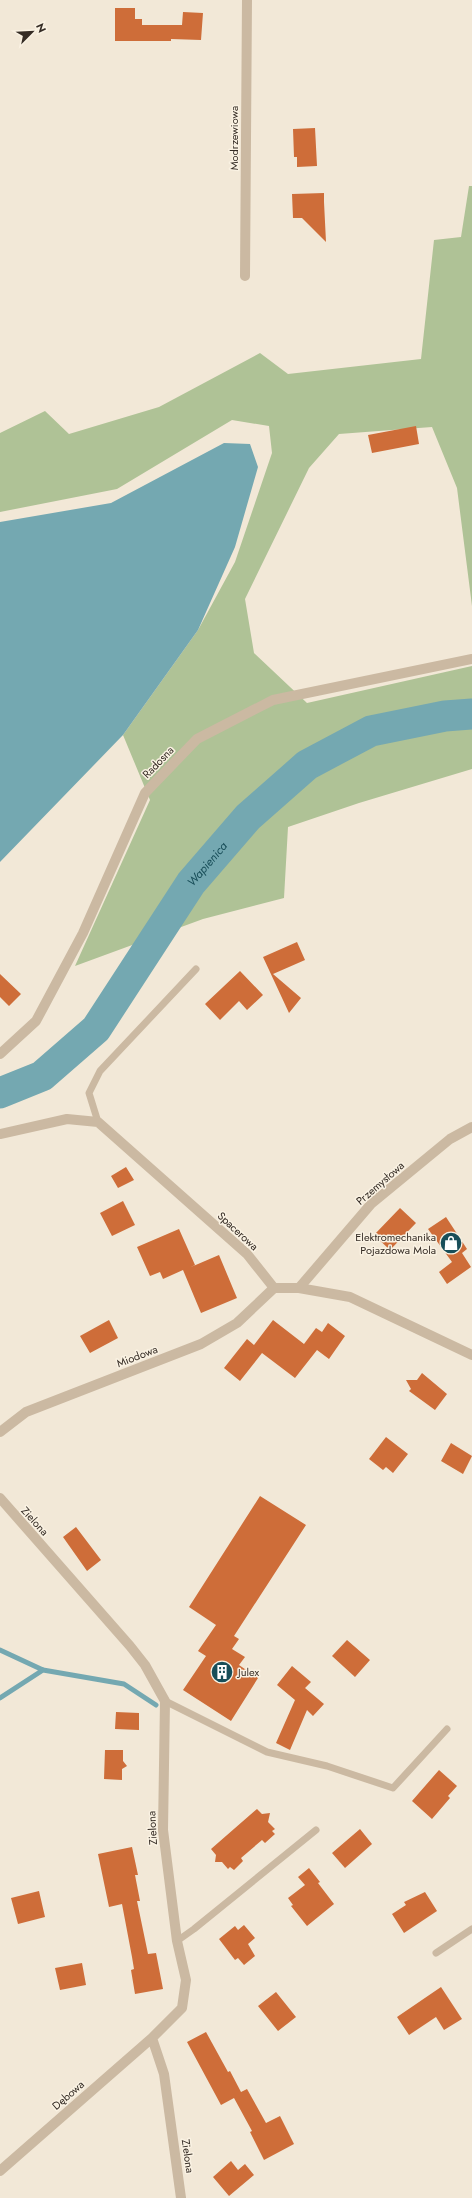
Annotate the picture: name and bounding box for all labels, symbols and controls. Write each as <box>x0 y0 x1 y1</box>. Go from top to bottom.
north arrow <box>12 12 52 52</box>
text: N <box>32 21 50 35</box>
street label: Modrzewiowa <box>226 106 242 170</box>
street label: Radosna <box>139 742 177 782</box>
water label: Wapienica <box>183 838 232 890</box>
street label: Przemysłowa <box>352 1157 408 1209</box>
street label: Spacerowa <box>214 1208 262 1254</box>
place label: Elektromechanika Pojazdowa Mola <box>355 1229 436 1258</box>
shop icon: Elektromechanika Pojazdowa Mola <box>438 1230 464 1256</box>
street label: Miodowa <box>114 1341 160 1371</box>
street label: Zielona <box>18 1503 52 1539</box>
building icon: Julex <box>209 1659 235 1685</box>
place label: Julex <box>236 1664 259 1680</box>
street label: Zielona <box>143 1811 161 1845</box>
street label: Dębowa <box>48 2076 88 2114</box>
street label: Zielona <box>178 2138 198 2174</box>

